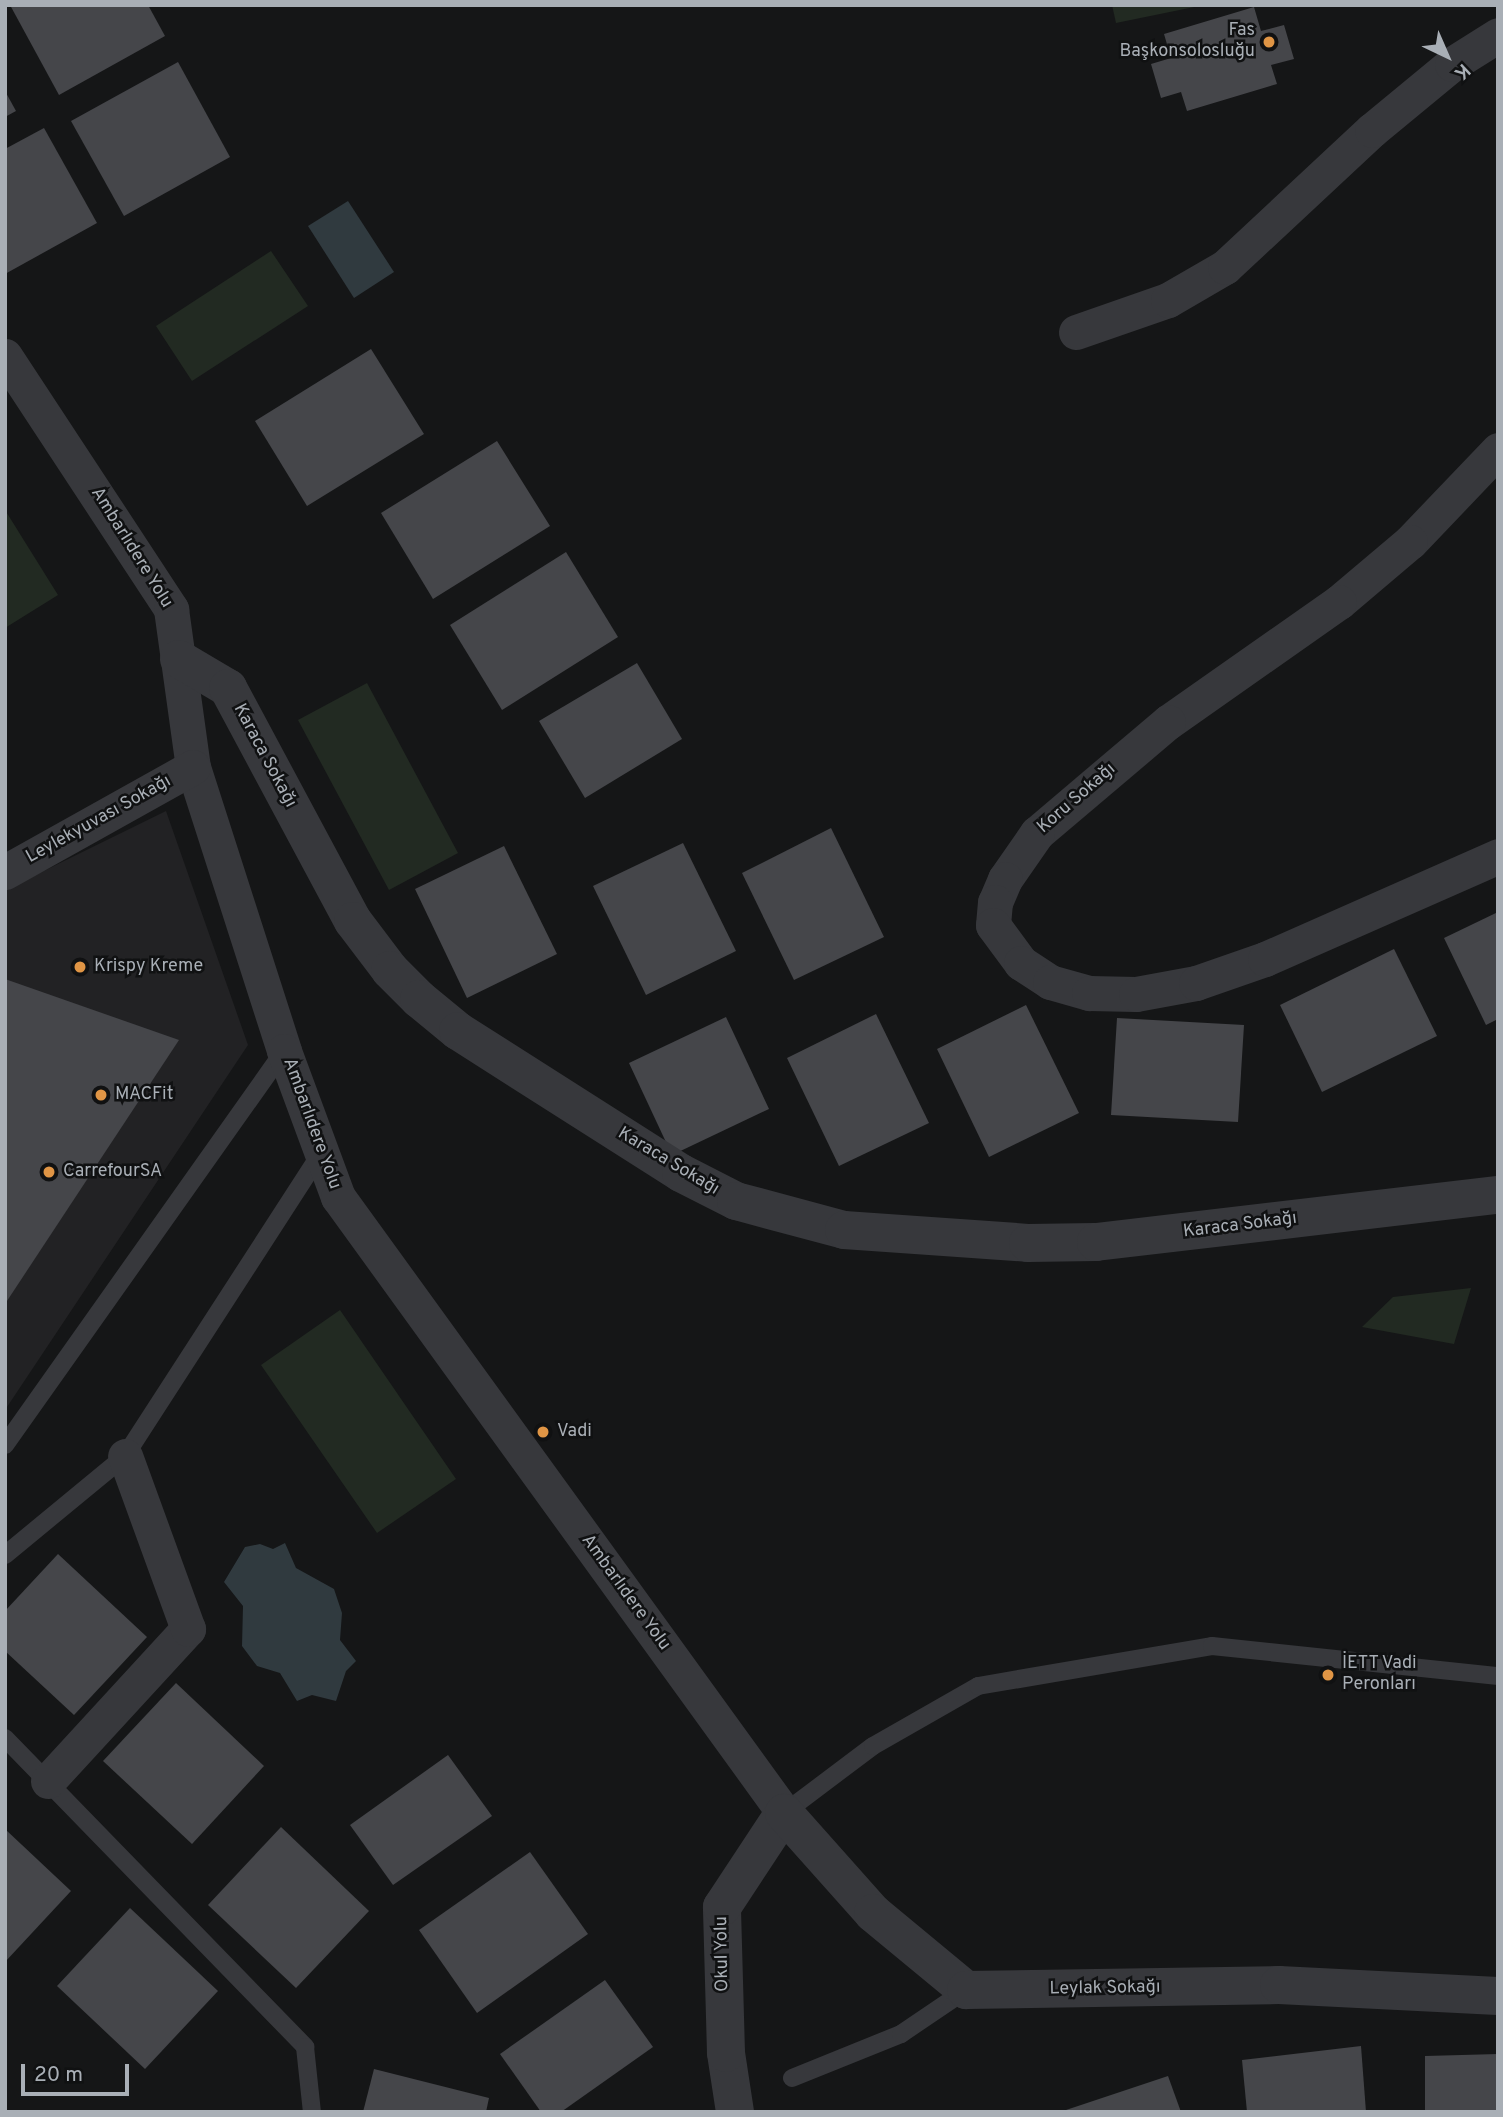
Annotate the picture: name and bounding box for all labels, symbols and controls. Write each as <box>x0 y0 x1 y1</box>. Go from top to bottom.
place label: Fas Başkonsolosluğu <box>1119 21 1255 64</box>
north arrow <box>1412 21 1482 91</box>
marker: Fas Başkonsolosluğu <box>1261 34 1277 50</box>
text: K <box>1448 58 1475 84</box>
street label: Ambarlıdere Yolu <box>85 483 177 613</box>
street label: Karaca Sokağı <box>228 700 300 812</box>
street label: Koru Sokağı <box>1033 759 1121 839</box>
street label: Leylekyuvası Sokağı <box>23 771 175 869</box>
place label: Krispy Kreme <box>94 956 203 978</box>
marker: Krispy Kreme <box>72 959 88 975</box>
street label: Ambarlıdere Yolu <box>277 1055 345 1193</box>
place label: MACFit <box>115 1084 173 1106</box>
marker: MACFit <box>93 1087 109 1103</box>
street label: Karaca Sokağı <box>613 1123 723 1201</box>
place label: CarrefourSA <box>63 1161 162 1183</box>
marker: CarrefourSA <box>41 1164 57 1180</box>
street label: Karaca Sokağı <box>1182 1208 1298 1244</box>
place label: Vadi <box>557 1421 592 1443</box>
marker: Vadi <box>535 1424 551 1440</box>
street label: Ambarlıdere Yolu <box>575 1530 675 1656</box>
place label: İETT Vadi Peronları <box>1342 1654 1418 1696</box>
marker: İETT Vadi Peronları <box>1320 1667 1336 1683</box>
street label: Okul Yolu <box>712 1916 734 1992</box>
street label: Leylak Sokağı <box>1049 1977 1161 2001</box>
scale bar <box>24 2050 133 2094</box>
text: 20 m <box>34 2062 83 2089</box>

